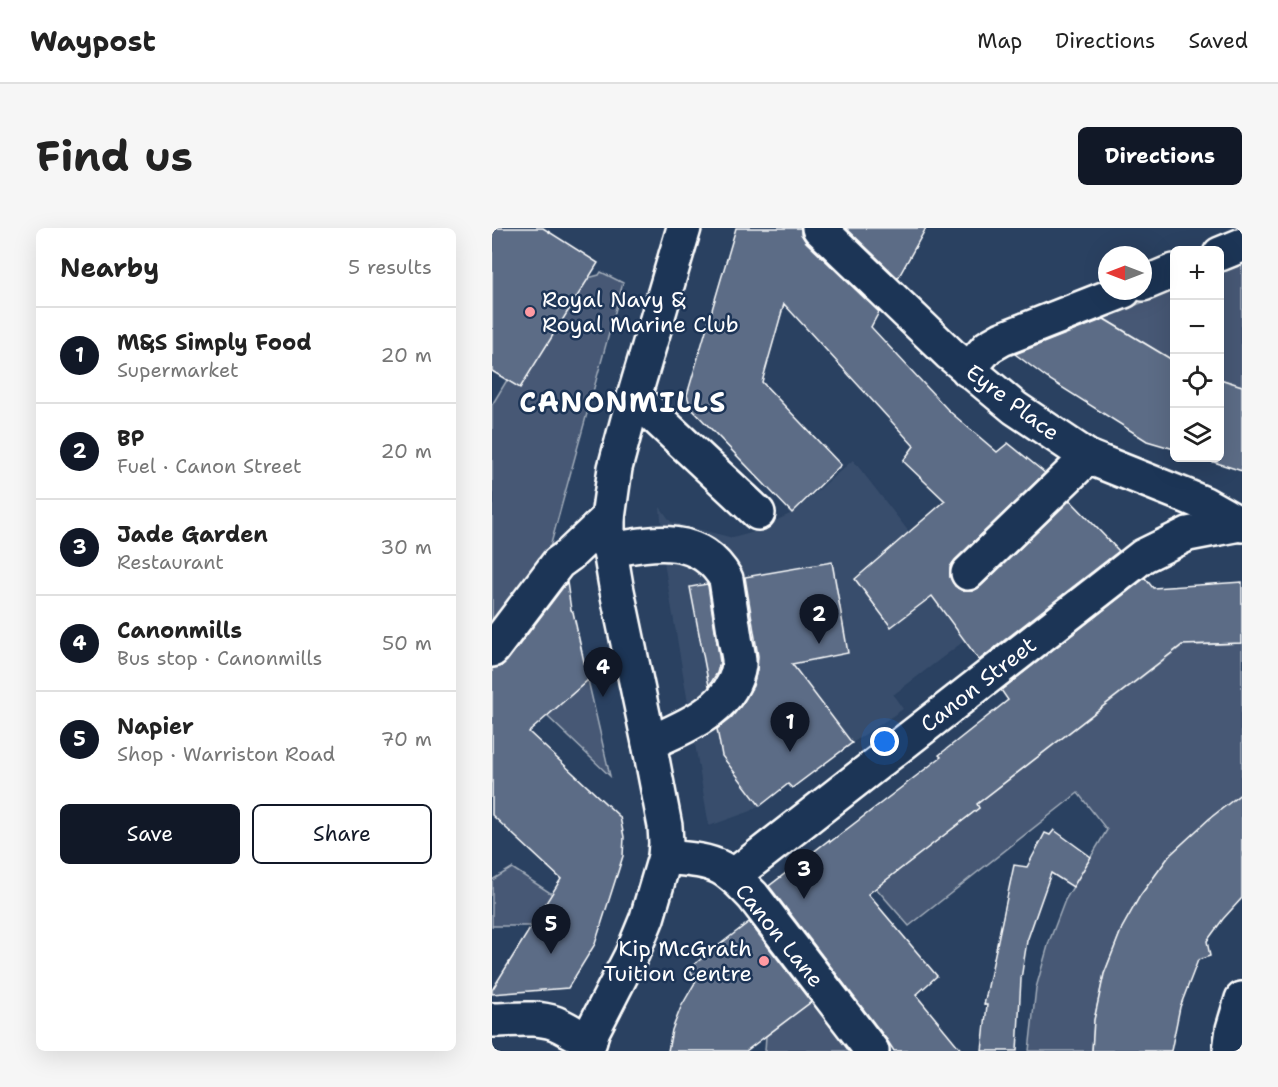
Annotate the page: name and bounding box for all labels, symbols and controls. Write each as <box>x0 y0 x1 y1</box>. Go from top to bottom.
text: Waypost <box>30 22 156 60</box>
text: Map <box>977 27 1022 55</box>
text: Directions <box>1055 27 1155 55</box>
text: Saved <box>1188 27 1248 55</box>
button: Directions <box>1078 127 1242 185</box>
text: Find us <box>36 128 193 184</box>
north arrow <box>1098 246 1152 300</box>
map controls <box>1170 246 1224 462</box>
button: + <box>1170 246 1224 300</box>
text: Nearby <box>60 250 159 285</box>
text: 5 results <box>348 254 432 280</box>
place label: Royal Navy & Royal Marine Club <box>542 285 739 339</box>
button: − <box>1170 300 1224 354</box>
marker: Royal Navy & Royal Marine Club <box>523 305 537 319</box>
text: M&S Simply Food <box>117 328 312 357</box>
text: 1 <box>75 342 84 368</box>
text: 20 m <box>381 342 432 368</box>
button: locate <box>1170 354 1224 408</box>
text: Supermarket <box>117 357 239 383</box>
street label: Eyre Place <box>960 358 1065 447</box>
district label: CANONMILLS <box>519 383 727 421</box>
button: layers <box>1170 408 1224 462</box>
text: BP <box>117 424 145 453</box>
text: 2 <box>73 438 87 464</box>
text: 20 m <box>381 438 432 464</box>
text: Fuel · Canon Street <box>117 453 302 479</box>
text: Jade Garden <box>117 520 268 549</box>
text: 3 <box>73 534 87 560</box>
text: 30 m <box>380 534 432 560</box>
text: Restaurant <box>117 549 224 575</box>
pin: 2 <box>800 594 838 644</box>
text: Canonmills <box>117 616 242 645</box>
text: 4 <box>73 630 87 656</box>
text: 50 m <box>382 630 432 656</box>
street label: Canon Street <box>915 630 1042 739</box>
text: Bus stop · Canonmills <box>117 645 322 671</box>
pin: 4 <box>584 648 622 697</box>
pin: 1 <box>770 702 810 752</box>
text: Napier <box>117 712 194 741</box>
text: 5 <box>73 726 86 752</box>
text: 70 m <box>380 726 432 752</box>
your location <box>870 727 899 756</box>
text: Shop · Warriston Road <box>117 741 335 767</box>
button: Save <box>60 804 240 864</box>
button: Share <box>252 804 432 864</box>
pin: 3 <box>784 850 824 899</box>
street label: Canon Lane <box>729 877 830 993</box>
pin: 5 <box>532 904 570 954</box>
place label: Kip McGrath Tuition Centre <box>603 934 752 988</box>
marker: Kip McGrath Tuition Centre <box>757 954 771 968</box>

